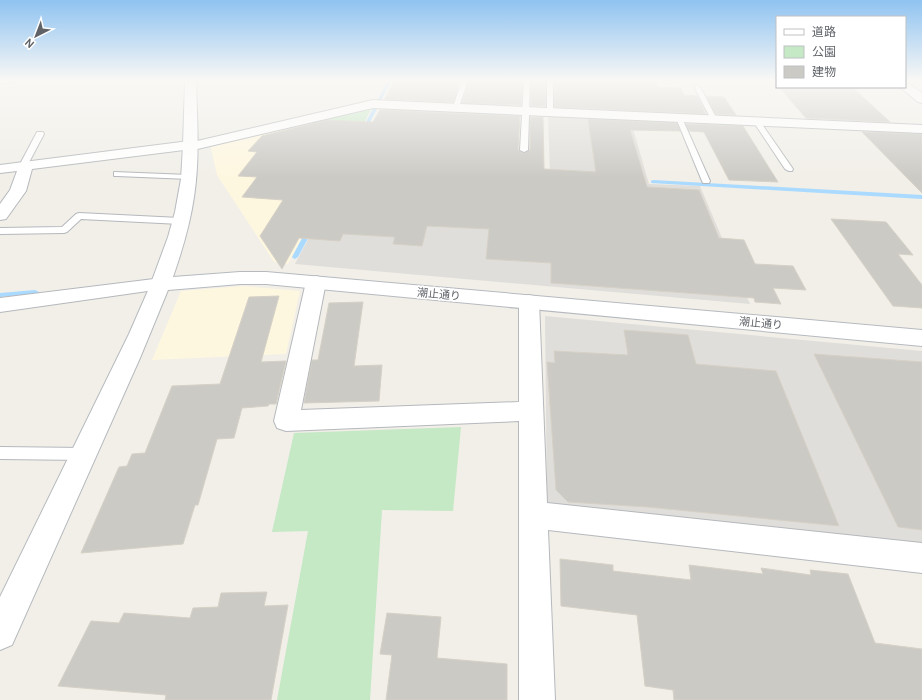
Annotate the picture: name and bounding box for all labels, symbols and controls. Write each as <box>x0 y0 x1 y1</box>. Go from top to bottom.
north arrow <box>16 16 56 56</box>
legend <box>776 16 906 88</box>
text: 道路 <box>812 24 836 39</box>
text: N <box>22 36 37 51</box>
text: 公園 <box>812 44 836 59</box>
text: 建物 <box>812 64 836 79</box>
street label: 潮止通り <box>416 285 462 303</box>
street label: 潮止通り <box>738 314 784 332</box>

